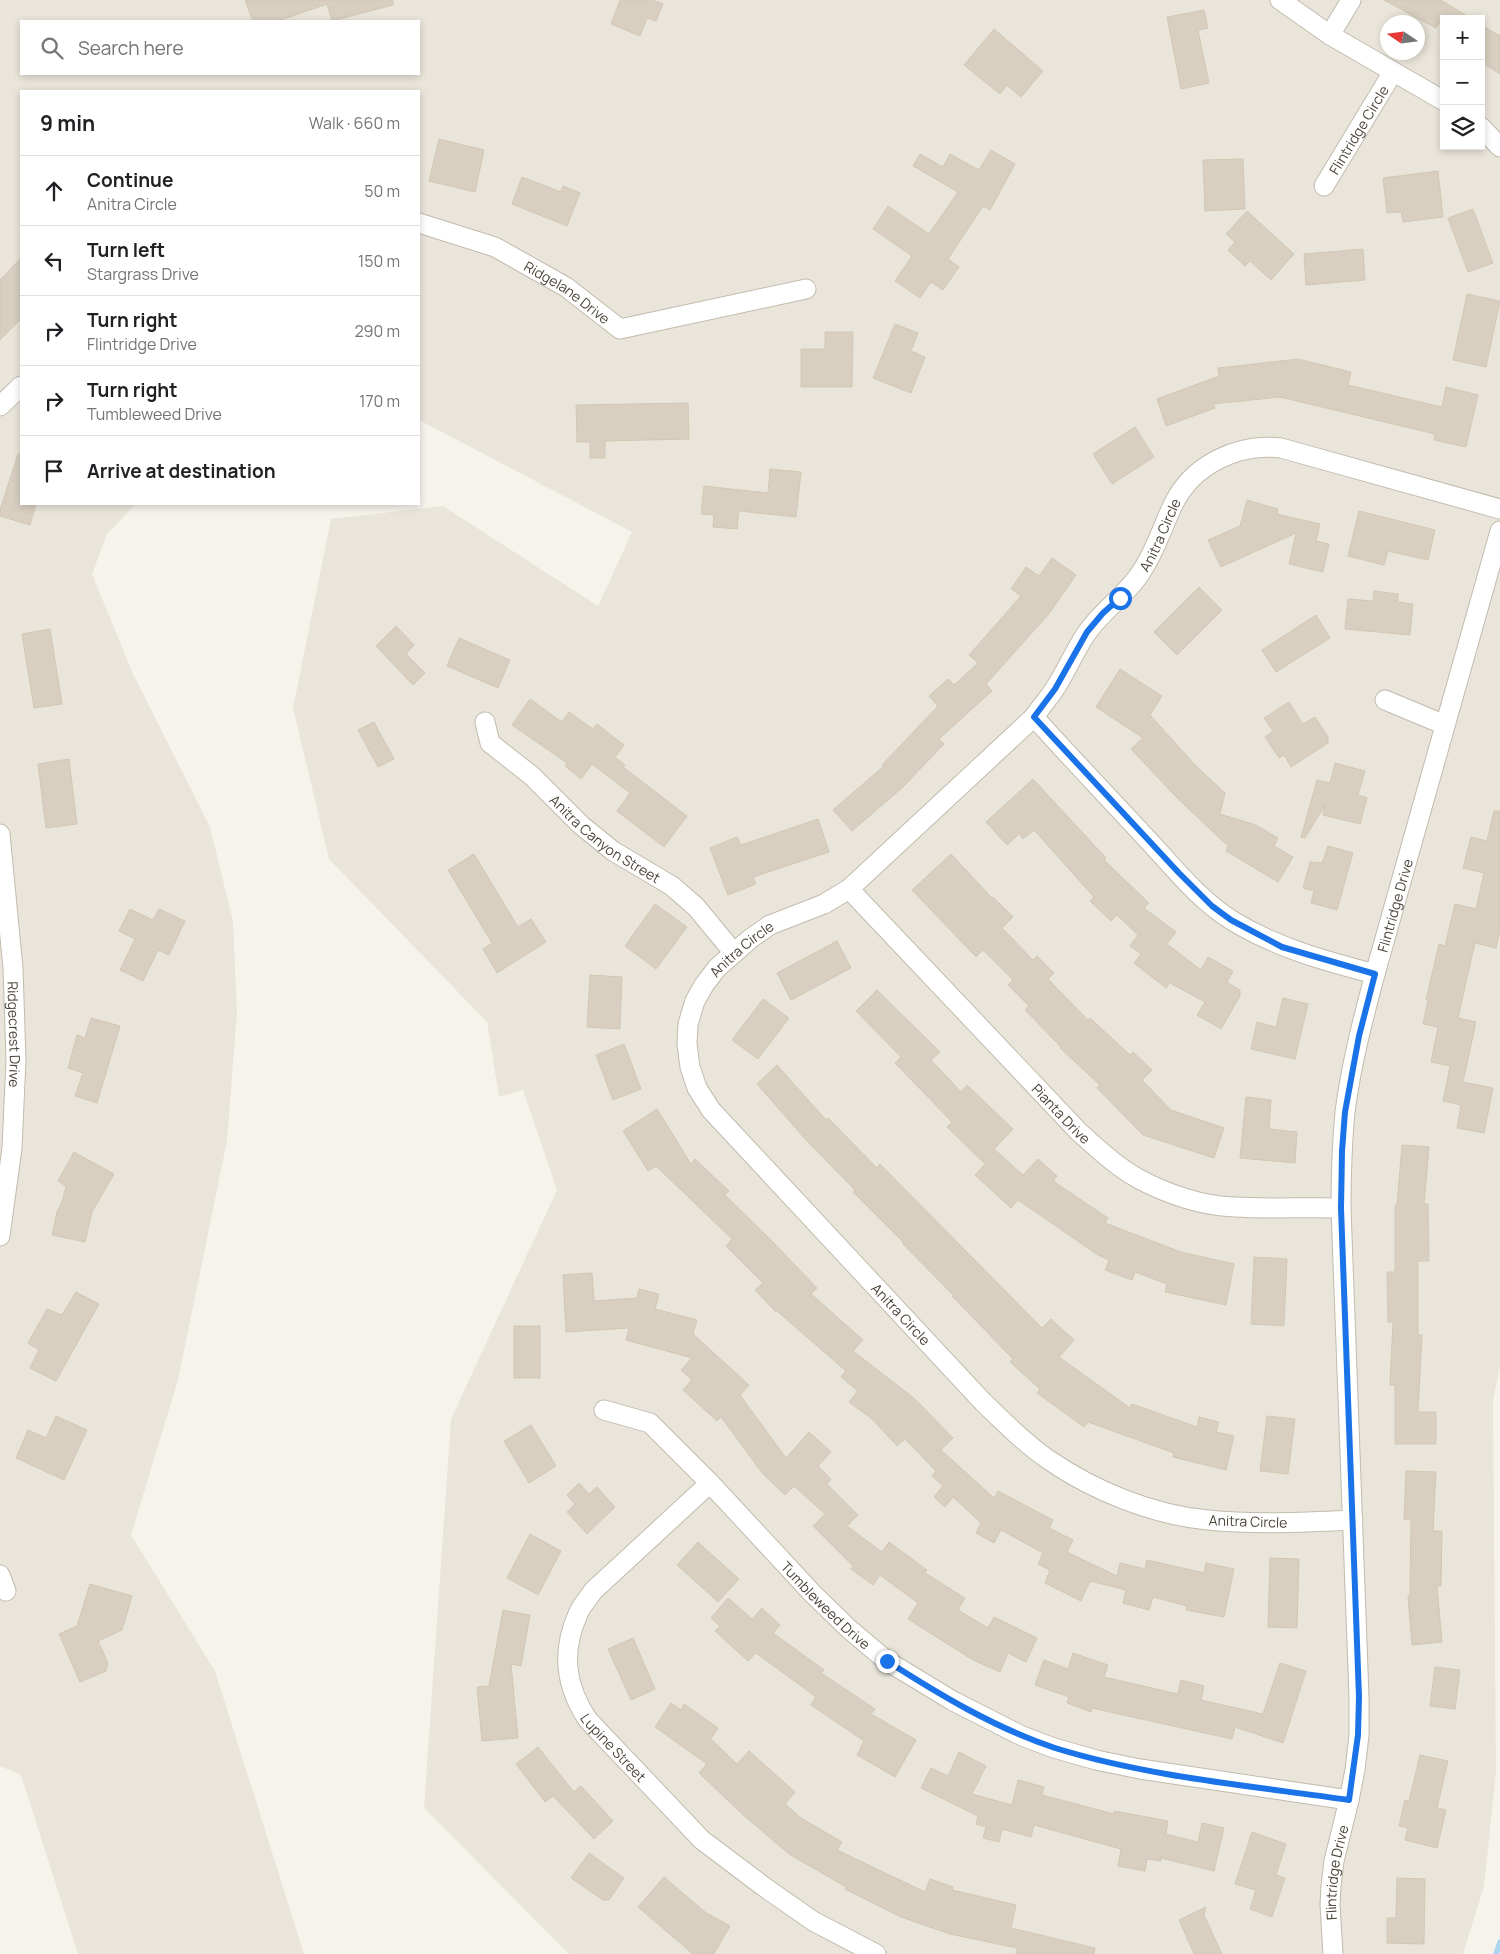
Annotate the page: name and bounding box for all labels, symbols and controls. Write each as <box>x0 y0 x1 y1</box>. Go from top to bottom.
north arrow <box>1380 15 1425 60</box>
map controls <box>1440 15 1485 150</box>
button: + <box>1440 15 1485 60</box>
search box <box>20 20 420 75</box>
icon: search <box>38 34 66 62</box>
text: Search here <box>78 35 184 61</box>
button: − <box>1440 60 1485 105</box>
street label: Flintridge Circle <box>1324 82 1392 178</box>
button: layers <box>1440 105 1485 150</box>
text: 9 min <box>40 109 95 137</box>
text: Walk · 660 m <box>309 112 400 134</box>
text: Continue <box>87 167 173 193</box>
icon: ahead <box>40 177 68 205</box>
text: 50 m <box>364 180 400 202</box>
text: Anitra Circle <box>87 193 177 215</box>
text: Turn left <box>87 237 165 263</box>
icon: left <box>40 247 68 275</box>
text: 150 m <box>358 250 400 272</box>
street label: Ridgelane Drive <box>521 256 614 328</box>
text: Stargrass Drive <box>87 263 199 285</box>
text: Turn right <box>87 307 177 333</box>
icon: right <box>40 317 68 345</box>
text: 290 m <box>354 320 400 342</box>
text: Flintridge Drive <box>87 333 197 355</box>
text: Turn right <box>87 377 177 403</box>
icon: right <box>40 387 68 415</box>
text: 170 m <box>359 390 400 412</box>
text: Tumbleweed Drive <box>87 403 222 425</box>
icon: arrive <box>40 457 68 485</box>
text: Arrive at destination <box>87 458 276 484</box>
street label: Anitra Circle <box>1134 495 1184 575</box>
route start <box>1109 587 1132 610</box>
street label: Anitra Canyon Street <box>546 790 665 887</box>
street label: Flintridge Drive <box>1372 856 1417 954</box>
street label: Anitra Circle <box>704 916 777 980</box>
street label: Ridgecrest Drive <box>4 981 26 1088</box>
street label: Pianta Drive <box>1028 1079 1095 1148</box>
street label: Anitra Circle <box>867 1279 935 1349</box>
street label: Anitra Circle <box>1208 1510 1288 1532</box>
street label: Tumbleweed Drive <box>777 1557 875 1653</box>
route end <box>876 1650 899 1673</box>
street label: Lupine Street <box>577 1709 651 1786</box>
street label: Flintridge Drive <box>1320 1823 1352 1921</box>

